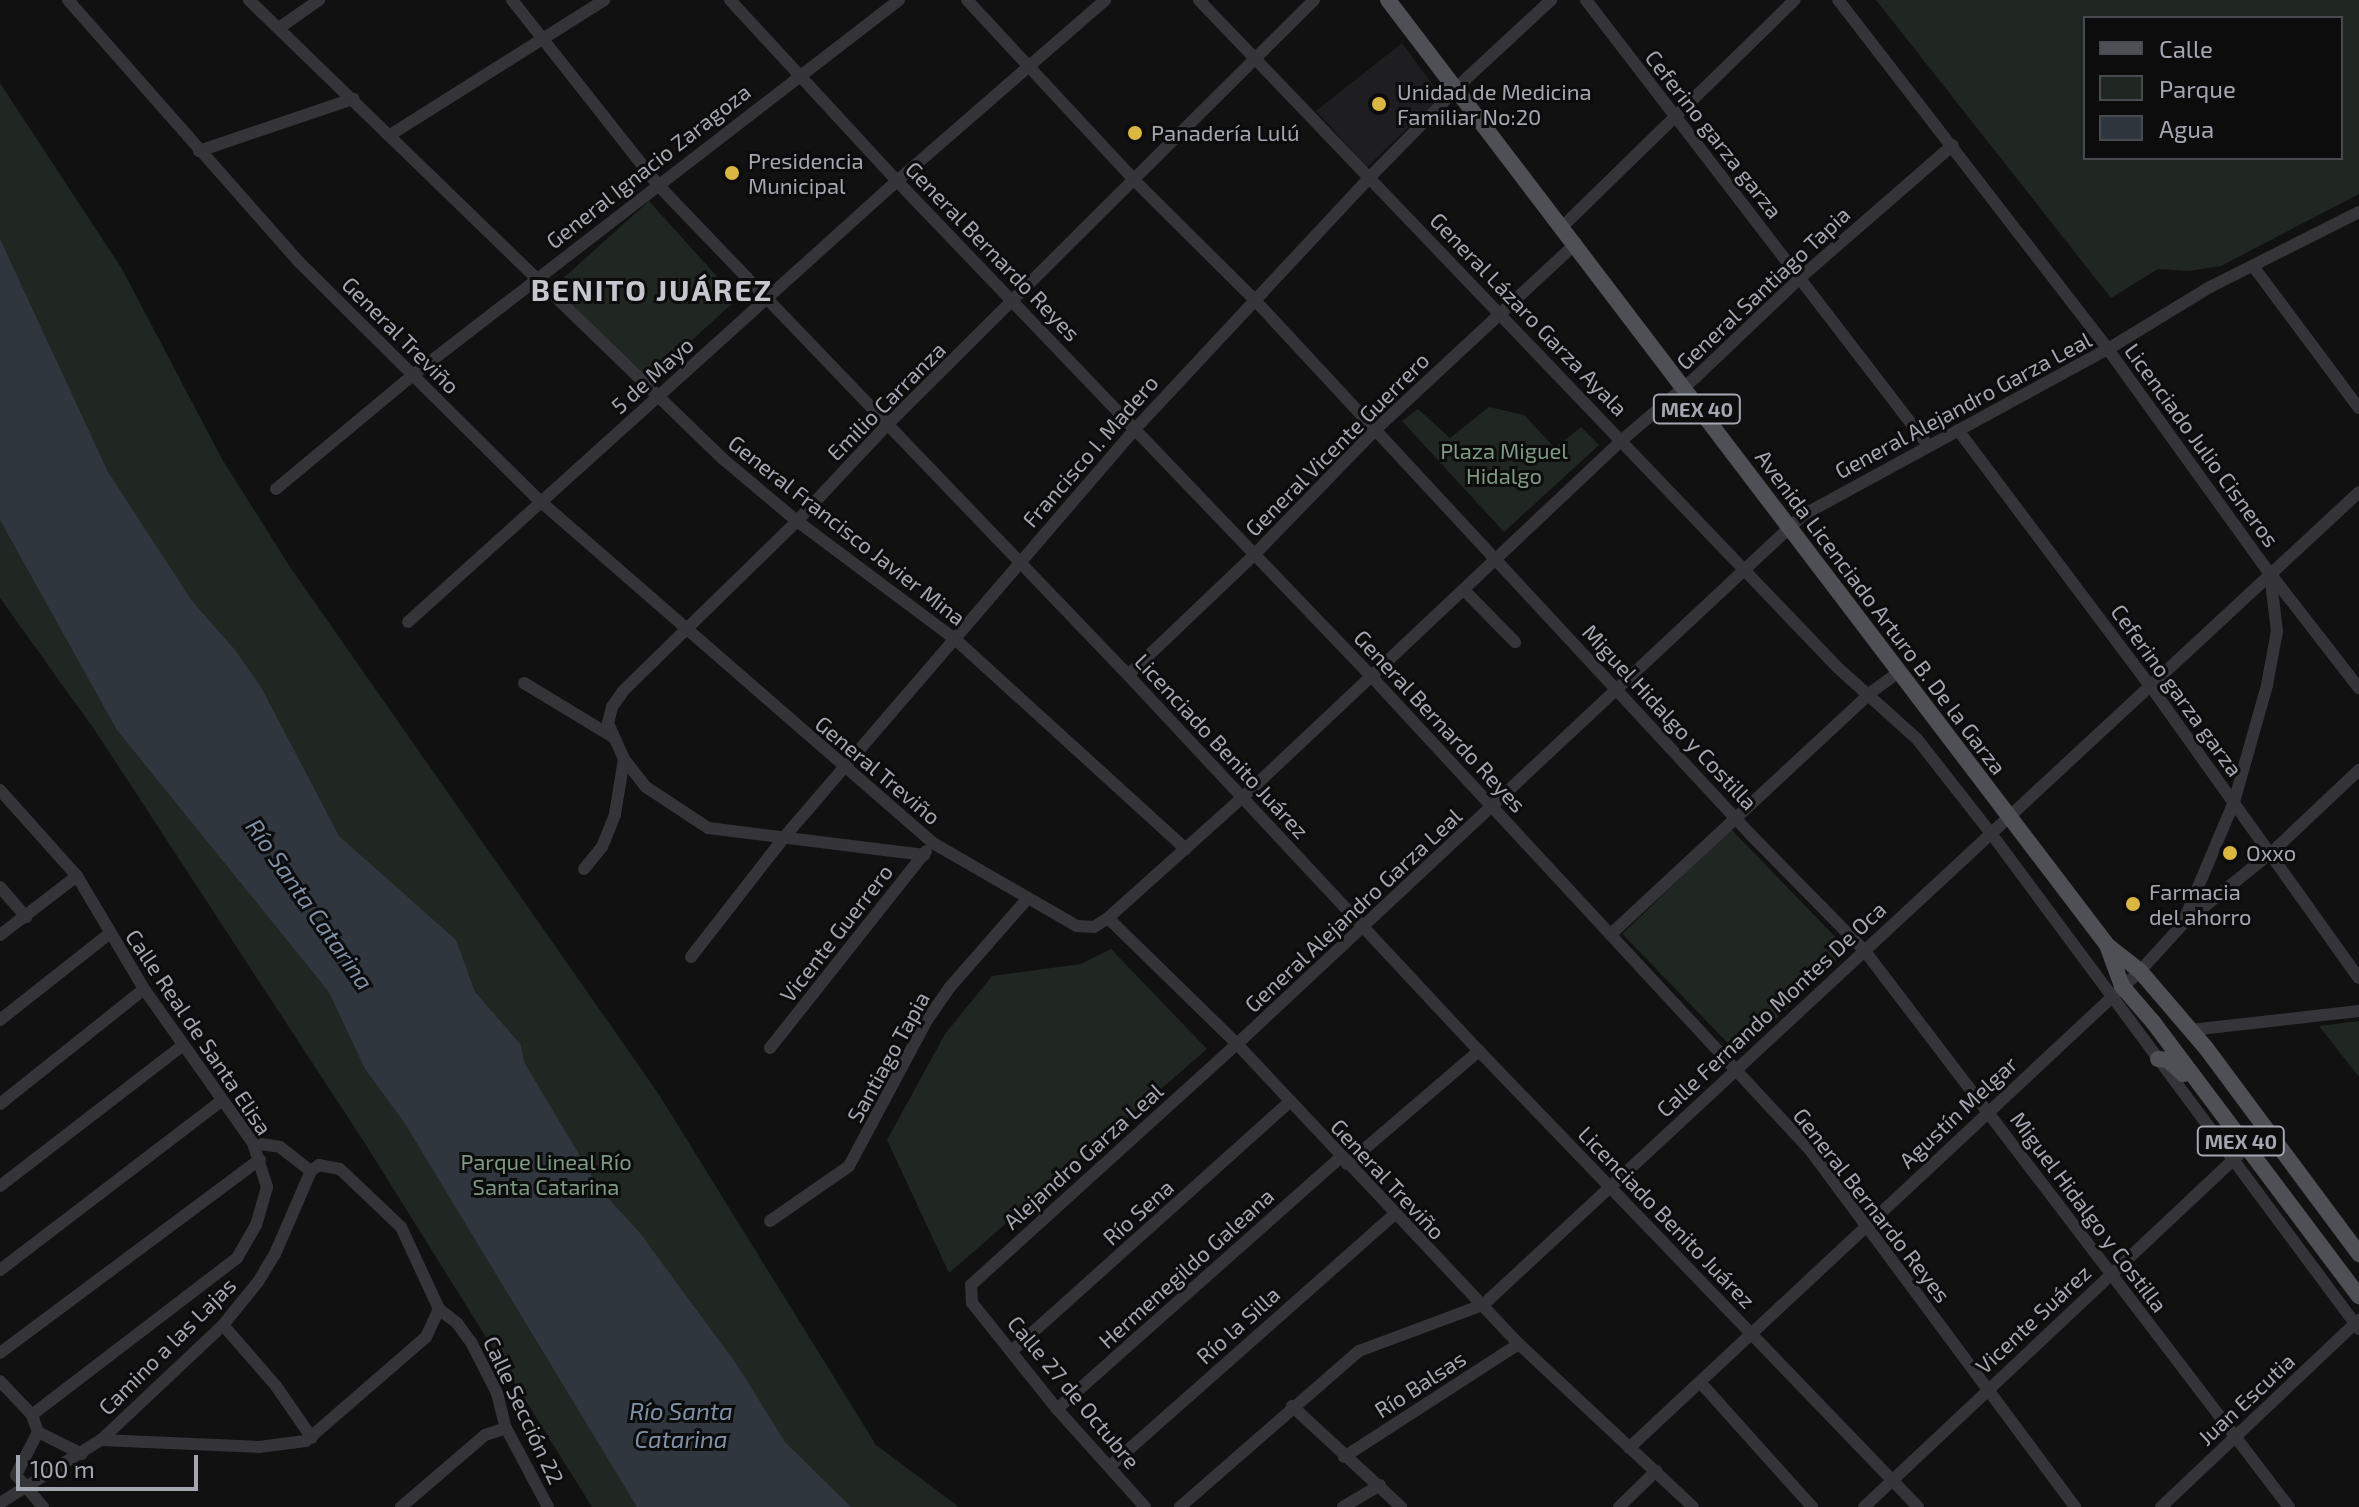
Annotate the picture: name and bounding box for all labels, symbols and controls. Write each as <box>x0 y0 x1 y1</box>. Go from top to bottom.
legend <box>2083 16 2343 160</box>
text: Calle <box>2159 34 2213 63</box>
street label: Ceferino garza garza <box>1640 45 1788 223</box>
text: Parque <box>2159 74 2236 103</box>
street label: General Ignacio Zaragoza <box>540 78 756 254</box>
place label: Unidad de Medicina Familiar No:20 <box>1397 78 1592 130</box>
marker: Unidad de Medicina Familiar No:20 <box>1368 93 1390 115</box>
text: Agua <box>2159 114 2214 143</box>
place label: Panadería Lulú <box>1151 120 1299 146</box>
marker: Panadería Lulú <box>1126 124 1144 142</box>
place label: Presidencia Municipal <box>748 147 863 198</box>
street label: General Bernardo Reyes <box>900 155 1086 347</box>
marker: Presidencia Municipal <box>723 164 741 182</box>
street label: General Santiago Tapia <box>1670 200 1856 376</box>
street label: General Lázaro Garza Ayala <box>1424 206 1634 422</box>
street label: General Treviño <box>337 271 465 399</box>
district label: BENITO JUÁREZ <box>530 271 774 307</box>
street label: General Alejandro Garza Leal <box>1830 326 2096 484</box>
street label: 5 de Mayo <box>605 331 699 419</box>
street label: Emilio Carranza <box>821 336 951 466</box>
street label: Licenciado Julio Cisneros <box>2119 338 2285 552</box>
street label: General Vicente Guerrero <box>1239 346 1435 542</box>
street label: Francisco I. Madero <box>1017 369 1163 533</box>
road number: MEX 40 <box>1651 393 1743 425</box>
street label: General Francisco Javier Mina <box>723 429 971 631</box>
park label: Plaza Miguel Hidalgo <box>1440 437 1568 488</box>
street label: Avenida Licenciado Arturo B. De la Garza <box>1750 444 2012 780</box>
street label: Ceferino garza garza <box>2106 599 2248 781</box>
street label: Miguel Hidalgo y Costilla <box>1577 618 1763 816</box>
street label: General Bernardo Reyes <box>1348 624 1532 818</box>
street label: Licenciado Benito Juárez <box>1129 648 1315 844</box>
street label: General Treviño <box>810 710 946 830</box>
street label: General Alejandro Garza Leal <box>1239 802 1467 1018</box>
water label: Río Santa Catarina <box>240 813 380 995</box>
place label: Oxxo <box>2246 840 2296 866</box>
marker: Oxxo <box>2221 844 2239 862</box>
street label: Vicente Guerrero <box>774 859 898 1007</box>
place label: Farmacia del ahorro <box>2149 878 2252 930</box>
marker: Farmacia del ahorro <box>2124 895 2142 913</box>
street label: Calle Fernando Montes De Oca <box>1651 896 1891 1122</box>
street label: Calle Real de Santa Elisa <box>120 924 278 1140</box>
street label: Santiago Tapia <box>841 987 935 1127</box>
street label: Agustín Melgar <box>1893 1051 2023 1173</box>
street label: Alejandro Garza Leal <box>998 1077 1168 1235</box>
street label: General Bernardo Reyes <box>1788 1102 1956 1308</box>
street label: Miguel Hidalgo y Costilla <box>2005 1106 2173 1318</box>
street label: General Treviño <box>1325 1113 1451 1245</box>
street label: Licenciado Benito Juárez <box>1573 1120 1761 1314</box>
road number: MEX 40 <box>2195 1125 2287 1157</box>
park label: Parque Lineal Río Santa Catarina <box>460 1148 632 1200</box>
street label: Río Sena <box>1097 1174 1179 1250</box>
street label: Hermenegildo Galeana <box>1093 1182 1279 1354</box>
street label: Vicente Suárez <box>1970 1259 2096 1379</box>
street label: Camino a las Lajas <box>93 1272 241 1420</box>
street label: Río la Silla <box>1191 1281 1285 1369</box>
street label: Calle 27 de Octubre <box>1002 1310 1146 1474</box>
street label: Calle Sección 22 <box>478 1332 570 1488</box>
street label: Río Balsas <box>1370 1345 1470 1423</box>
street label: Juan Escutia <box>2192 1348 2300 1450</box>
water label: Río Santa Catarina <box>629 1397 733 1453</box>
scale bar <box>20 1439 202 1489</box>
text: 100 m <box>30 1454 95 1483</box>

